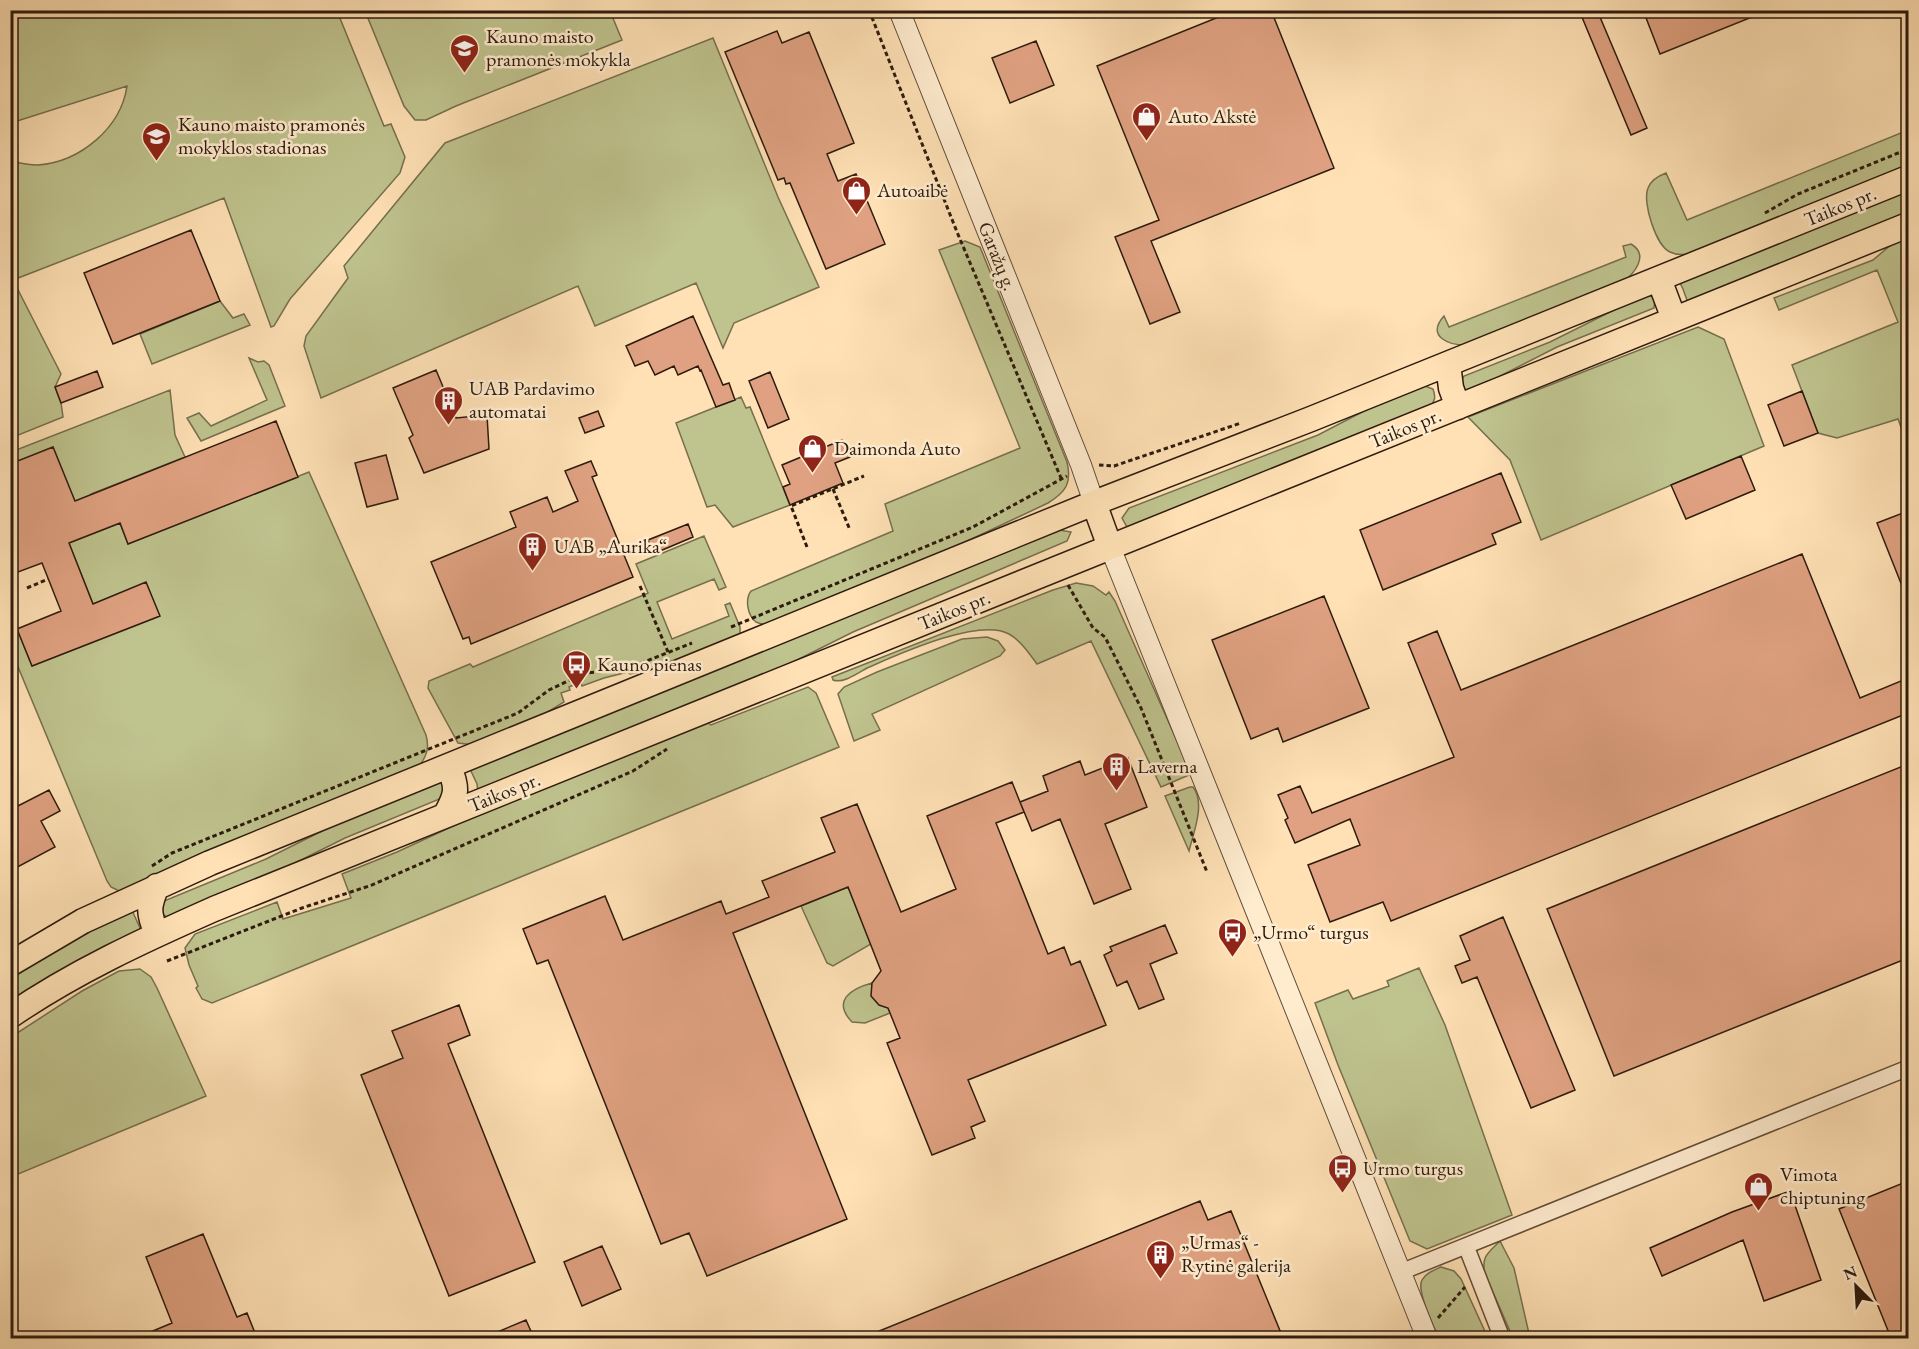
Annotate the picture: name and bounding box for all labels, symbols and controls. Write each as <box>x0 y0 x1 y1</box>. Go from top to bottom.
place label: Kauno maisto pramonės mokykla <box>486 23 631 72</box>
school or university icon: Kauno maisto pramonės mokykla <box>449 32 481 74</box>
shop icon: Auto Akstė <box>1131 100 1163 142</box>
place label: Auto Akstė <box>1167 103 1257 129</box>
place label: Kauno maisto pramonės mokyklos stadionas <box>178 111 365 160</box>
school or university icon: Kauno maisto pramonės mokyklos stadionas <box>141 120 173 162</box>
shop icon: Autoaibė <box>840 174 872 216</box>
place label: Autoaibė <box>876 177 948 203</box>
street label: Taikos pr. <box>1800 180 1880 232</box>
street label: Garažų g. <box>972 218 1024 294</box>
place label: UAB Pardavimo automatai <box>469 375 595 424</box>
building icon: UAB Pardavimo automatai <box>432 384 464 426</box>
street label: Taikos pr. <box>1365 402 1445 454</box>
shop icon: Daimonda Auto <box>797 432 829 474</box>
place label: Daimonda Auto <box>834 435 961 461</box>
building icon: UAB „Aurika“ <box>517 530 549 572</box>
place label: UAB „Aurika“ <box>554 533 667 559</box>
street label: Taikos pr. <box>914 584 994 636</box>
bus stop icon: Kauno pienas <box>560 648 592 690</box>
place label: Kauno pienas <box>597 651 702 677</box>
building icon: Laverna <box>1100 750 1132 792</box>
place label: Laverna <box>1137 753 1198 779</box>
street label: Taikos pr. <box>464 766 544 818</box>
bus stop icon: „Urmo“ turgus <box>1216 916 1248 958</box>
place label: „Urmo“ turgus <box>1253 919 1369 945</box>
bus stop icon: Urmo turgus <box>1326 1152 1358 1194</box>
place label: Urmo turgus <box>1363 1155 1463 1181</box>
place label: Vimota chiptuning <box>1780 1161 1866 1210</box>
shop icon: Vimota chiptuning <box>1743 1170 1775 1212</box>
place label: „Urmas“ - Rytinė galerija <box>1181 1229 1291 1278</box>
building icon: „Urmas“ - Rytinė galerija <box>1144 1238 1176 1280</box>
north arrow <box>1826 1256 1886 1316</box>
text: N <box>1840 1261 1860 1285</box>

